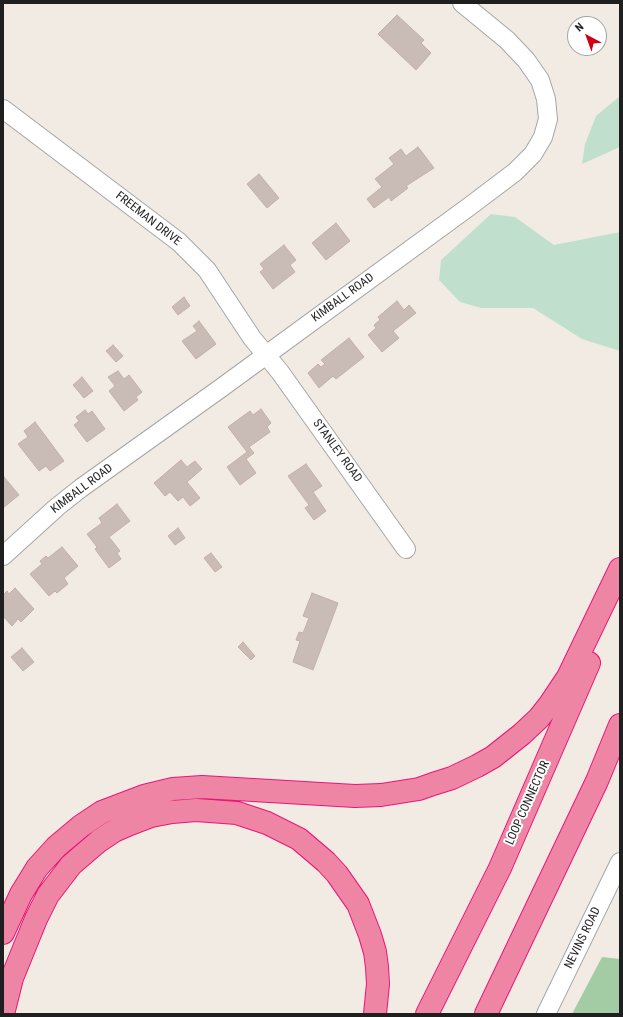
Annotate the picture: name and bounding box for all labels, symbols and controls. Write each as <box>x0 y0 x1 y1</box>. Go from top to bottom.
north arrow <box>567 16 607 56</box>
text: N <box>573 20 586 34</box>
street label: FREEMAN DRIVE <box>112 189 184 249</box>
street label: KIMBALL ROAD <box>309 271 377 325</box>
street label: STANLEY ROAD <box>309 417 365 485</box>
street label: KIMBALL ROAD <box>48 461 116 517</box>
street label: LOOP CONNECTOR <box>503 759 553 847</box>
street label: NEVINS ROAD <box>562 905 604 971</box>

